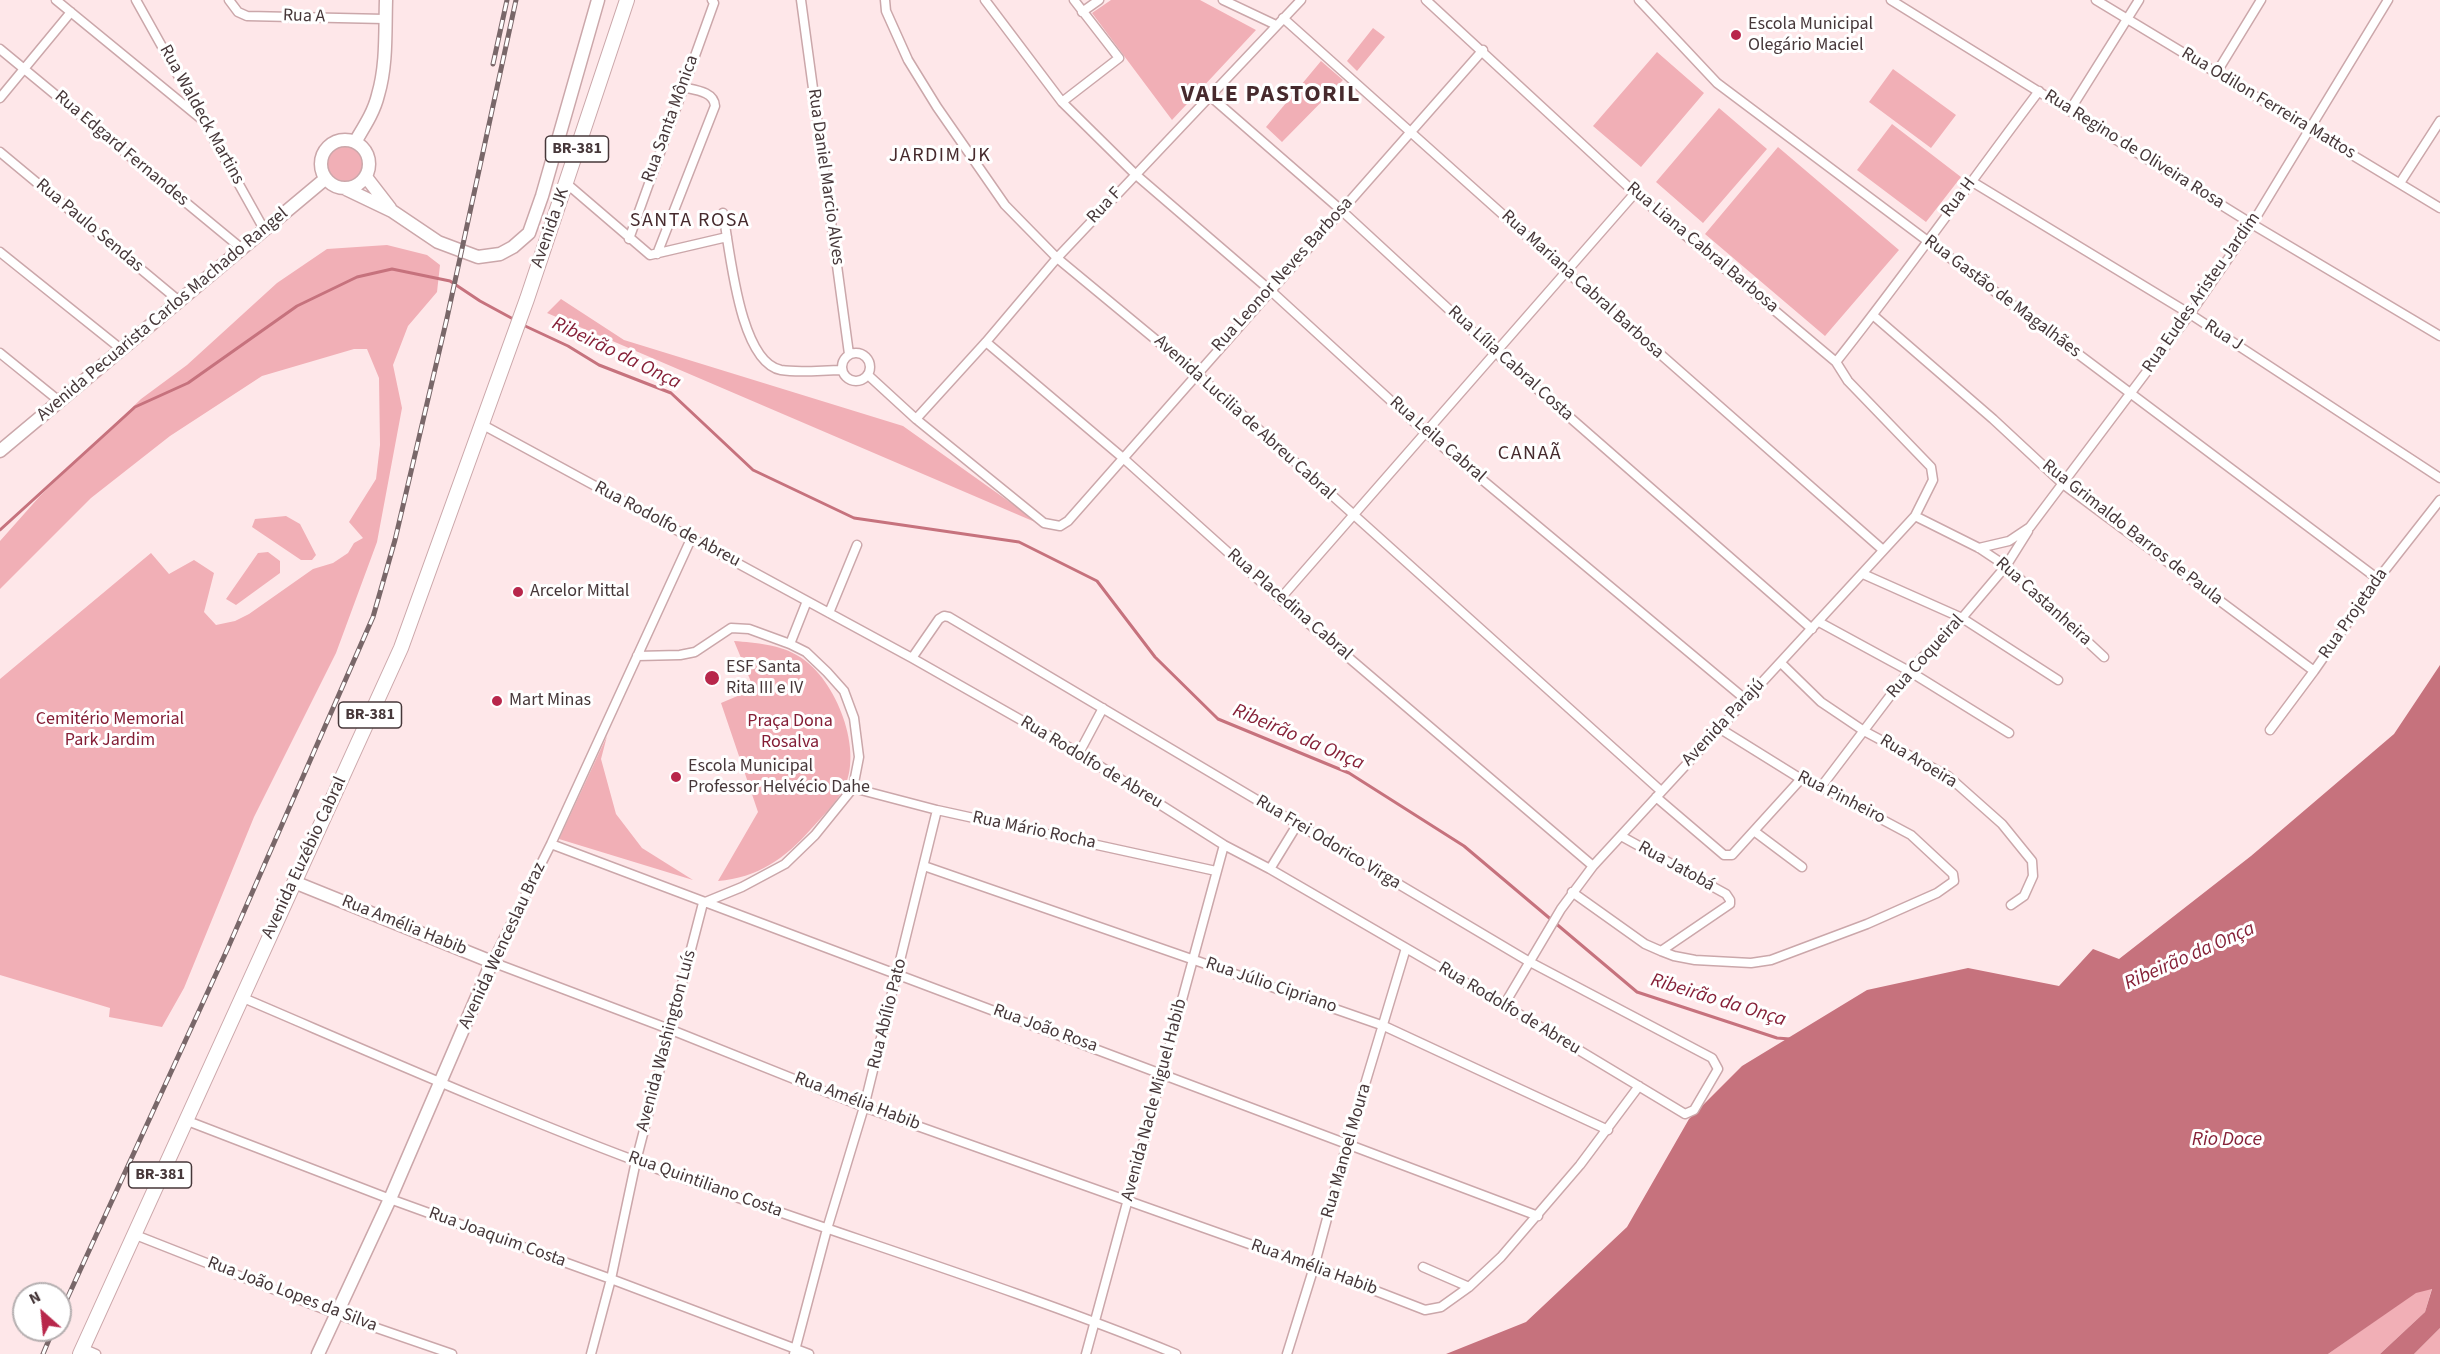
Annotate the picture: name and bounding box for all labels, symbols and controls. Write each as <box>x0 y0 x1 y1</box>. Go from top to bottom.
street label: Rua A <box>282 5 326 29</box>
place label: Escola Municipal Olegário Maciel <box>1748 14 1873 57</box>
marker: Escola Municipal Olegário Maciel <box>1729 28 1743 42</box>
street label: Rua Waldeck Martins <box>154 41 248 189</box>
street label: Rua Odilon Ferreira Mattos <box>2177 43 2359 165</box>
street label: Rua Santa Mônica <box>638 52 704 186</box>
district label: VALE PASTORIL <box>1181 82 1361 110</box>
street label: Rua Regino de Oliveira Rosa <box>2040 86 2228 214</box>
street label: Rua Edgard Fernandes <box>49 87 193 211</box>
street label: Rua Daniel Marcio Alves <box>802 88 848 266</box>
road number: BR-381 <box>546 136 608 162</box>
district label: JARDIM JK <box>889 145 991 169</box>
street label: Rua H <box>1937 174 1981 222</box>
street label: Rua Paulo Sendas <box>31 175 147 277</box>
street label: Rua Liana Cabral Barbosa <box>1622 178 1782 318</box>
street label: Rua F <box>1083 183 1127 229</box>
street label: Avenida JK <box>527 185 575 271</box>
street label: Rua Leonor Neves Barbosa <box>1208 193 1358 357</box>
street label: Avenida Pecuarista Carlos Machado Rangel <box>33 204 293 426</box>
street label: Rua Mariana Cabral Barbosa <box>1496 206 1668 364</box>
street label: Rua Eudes Aristeu Jardim <box>2138 209 2266 377</box>
district label: SANTA ROSA <box>630 210 750 234</box>
street label: Rua Gastão de Magalhães <box>1919 231 2085 363</box>
street label: Rua Lília Cabral Costa <box>1443 302 1577 426</box>
water label: Ribeirão da Onça <box>548 312 684 396</box>
street label: Rua J <box>2200 316 2246 356</box>
street label: Avenida Lucilia de Abreu Cabral <box>1149 331 1339 505</box>
street label: Rua Leila Cabral <box>1384 392 1490 488</box>
district label: CANAÃ <box>1498 443 1562 467</box>
street label: Rua Grimaldo Barros de Paula <box>2037 456 2227 610</box>
street label: Rua Rodolfo de Abreu <box>590 477 744 573</box>
street label: Rua Placedina Cabral <box>1222 545 1356 665</box>
street label: Rua Castanheira <box>1990 553 2096 651</box>
street label: Rua Projetada <box>2315 564 2393 664</box>
place label: Arcelor Mittal <box>530 581 629 603</box>
marker: Arcelor Mittal <box>511 585 525 599</box>
street label: Rua Coqueiral <box>1883 611 1969 703</box>
place label: ESF Santa Rita III e IV <box>726 657 803 700</box>
marker: ESF Santa Rita III e IV <box>703 669 721 687</box>
street label: Avenida Parajú <box>1678 675 1770 771</box>
place label: Mart Minas <box>509 690 591 712</box>
marker: Mart Minas <box>490 694 504 708</box>
water label: Ribeirão da Onça <box>1229 700 1367 776</box>
road number: BR-381 <box>338 702 401 728</box>
park label: Cemitério Memorial Park Jardim <box>36 709 184 752</box>
park label: Praça Dona Rosalva <box>747 711 833 754</box>
street label: Rua Rodolfo de Abreu <box>1016 712 1166 814</box>
street label: Rua Aroeira <box>1875 730 1961 794</box>
place label: Escola Municipal Professor Helvécio Dahe <box>688 756 870 798</box>
street label: Rua Pinheiro <box>1793 767 1889 829</box>
marker: Escola Municipal Professor Helvécio Dahe <box>669 770 683 784</box>
street label: Avenida Euzébio Cabral <box>258 774 352 942</box>
street label: Rua Frei Odorico Virga <box>1252 791 1404 895</box>
street label: Rua Mário Rocha <box>970 807 1098 855</box>
street label: Rua Jatobá <box>1634 837 1718 897</box>
street label: Avenida Wenceslau Braz <box>455 859 551 1033</box>
street label: Rua Amélia Habib <box>338 891 470 961</box>
water label: Ribeirão da Onça <box>2121 918 2259 996</box>
street label: Avenida Washington Luís <box>632 948 702 1134</box>
street label: Rua Júlio Cipriano <box>1202 953 1340 1019</box>
street label: Rua Abílio Pato <box>864 957 912 1071</box>
street label: Rua Rodolfo de Abreu <box>1434 958 1584 1060</box>
water label: Ribeirão da Onça <box>1647 969 1789 1033</box>
street label: Avenida Nacle Miguel Habib <box>1118 996 1192 1204</box>
street label: Rua João Rosa <box>990 1000 1100 1058</box>
street label: Rua Amélia Habib <box>791 1068 923 1136</box>
street label: Rua Manoel Moura <box>1317 1081 1377 1221</box>
water label: Rio Doce <box>2192 1129 2262 1153</box>
street label: Rua Quintiliano Costa <box>625 1147 785 1223</box>
road number: BR-381 <box>128 1162 192 1188</box>
street label: Rua Joaquim Costa <box>425 1203 569 1273</box>
street label: Rua Amélia Habib <box>1248 1235 1380 1301</box>
street label: Rua João Lopes da Silva <box>204 1253 380 1337</box>
north arrow <box>12 1282 72 1342</box>
text: N <box>25 1286 44 1310</box>

